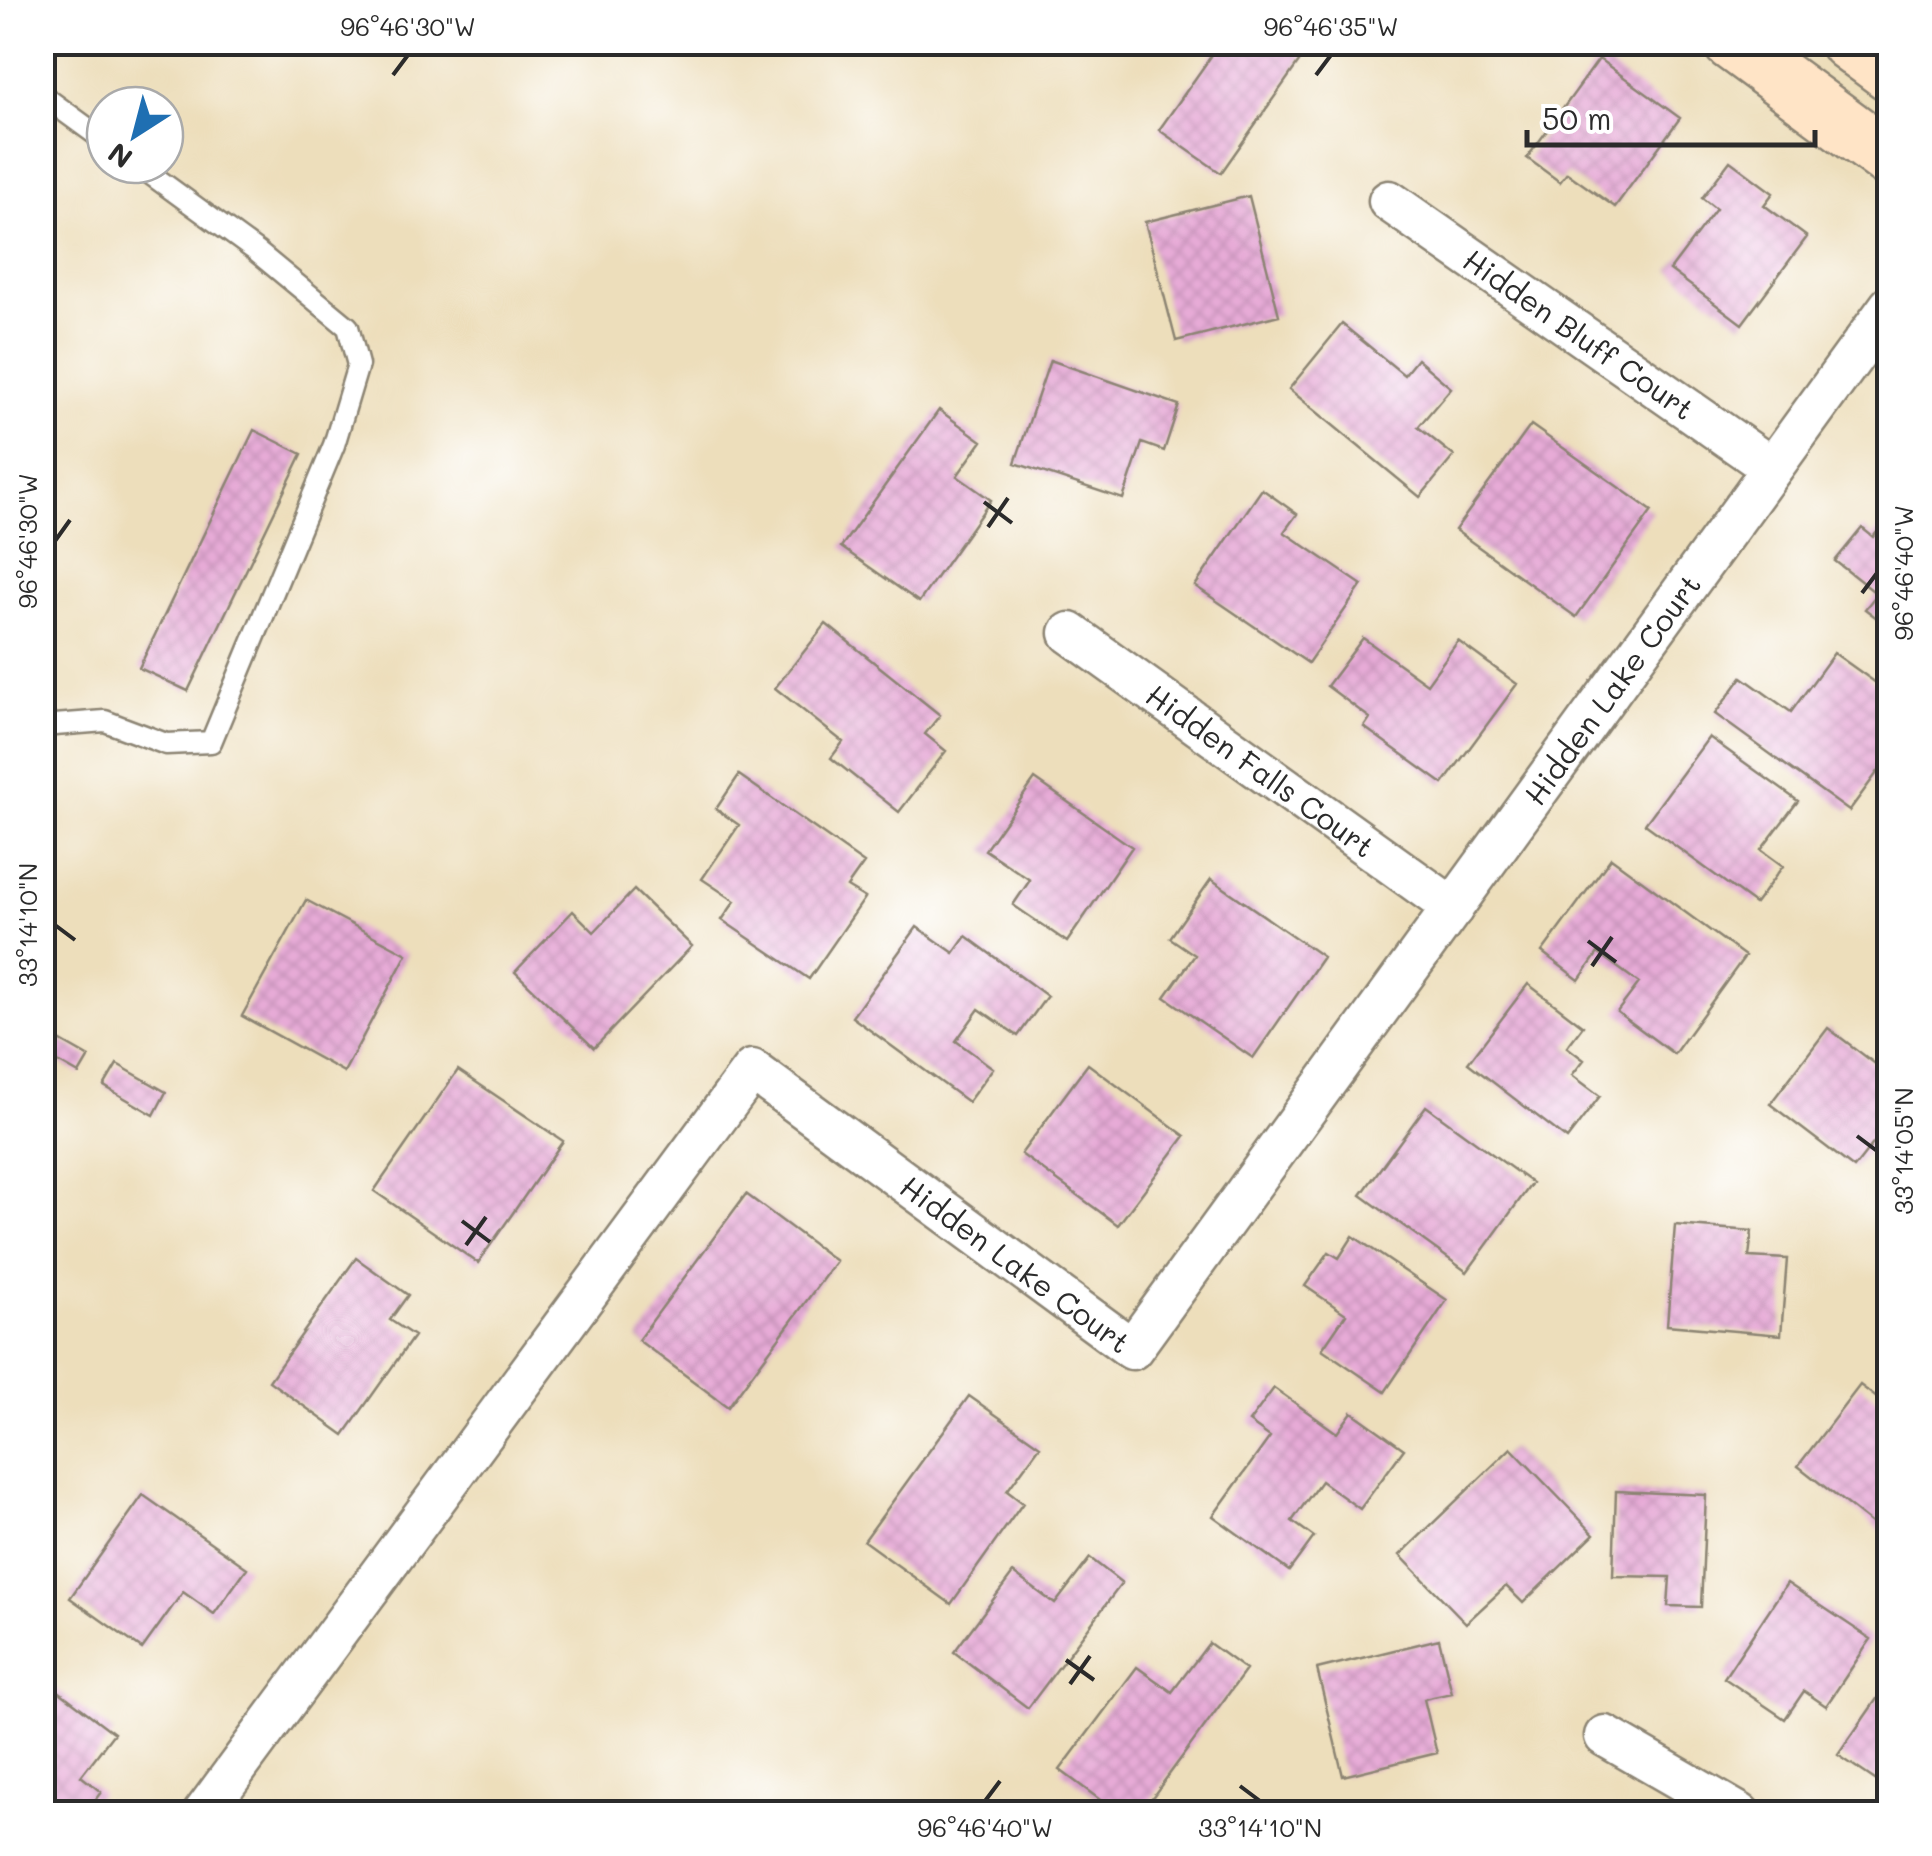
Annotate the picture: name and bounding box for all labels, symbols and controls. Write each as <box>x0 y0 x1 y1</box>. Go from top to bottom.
text: 96°46'30"W <box>340 10 476 42</box>
text: 96°46'35"W <box>1264 10 1398 42</box>
north arrow <box>85 85 185 185</box>
scale bar <box>1527 85 1814 147</box>
text: 50 m <box>1542 98 1612 138</box>
text: N <box>101 135 139 177</box>
street label: Hidden Bluff Court <box>1456 239 1703 428</box>
text: 96°46'30"W <box>11 473 43 609</box>
text: 96°46'40"W <box>1887 505 1919 641</box>
street label: Hidden Lake Court <box>1514 566 1709 812</box>
street label: Hidden Falls Court <box>1139 674 1383 866</box>
text: 33°14'10"N <box>11 863 43 987</box>
text: 33°14'05"N <box>1887 1087 1919 1215</box>
street label: Hidden Lake Court <box>893 1166 1139 1362</box>
text: 96°46'40"W <box>917 1811 1053 1843</box>
text: 33°14'10"N <box>1198 1811 1322 1843</box>

